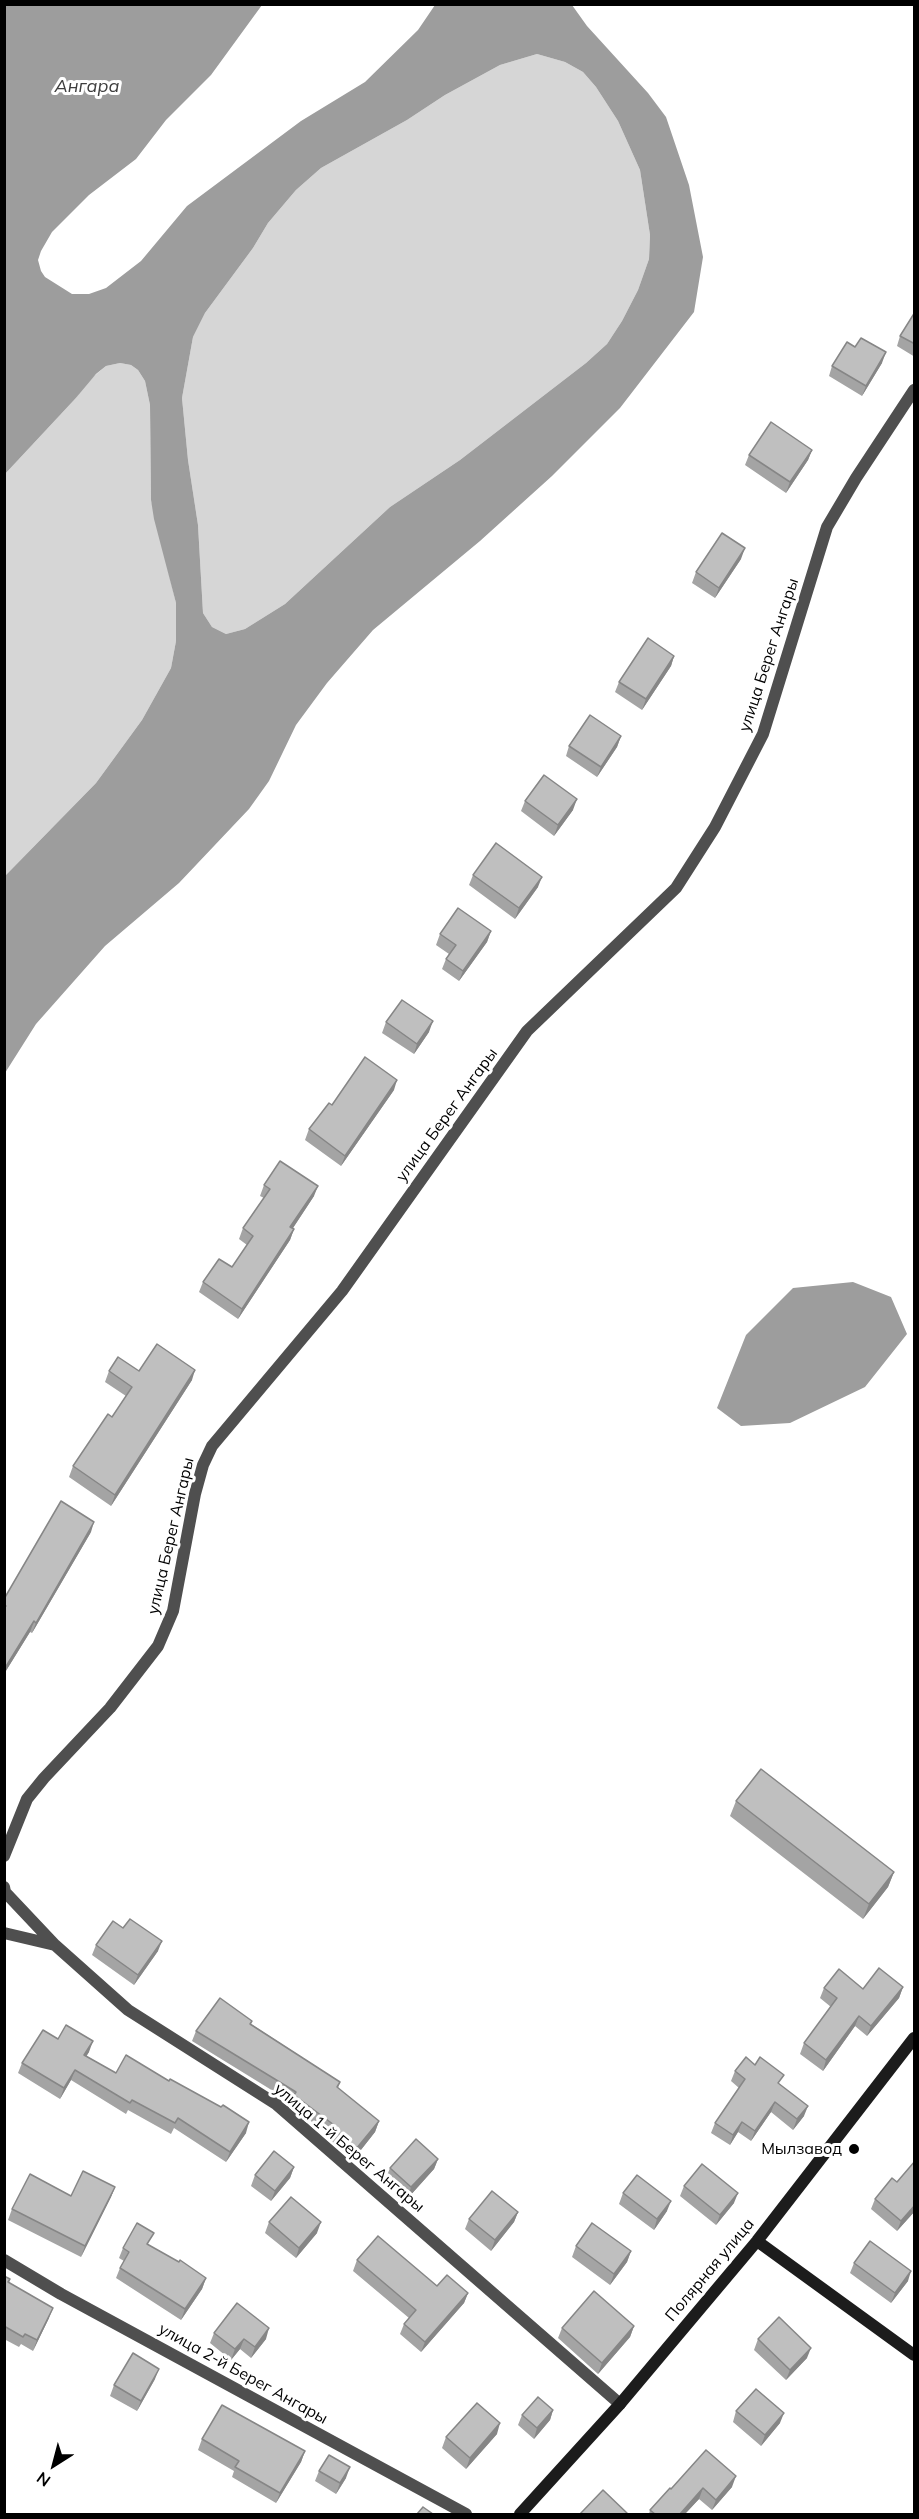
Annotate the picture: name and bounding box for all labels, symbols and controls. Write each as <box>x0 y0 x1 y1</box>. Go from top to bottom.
water label: Ангара <box>55 76 119 98</box>
street label: улица Берег Ангары <box>735 576 803 734</box>
street label: улица Берег Ангары <box>392 1045 502 1185</box>
street label: улица Берег Ангары <box>144 1456 198 1616</box>
street label: улица 1-й Берег Ангары <box>270 2079 428 2217</box>
place label: Мылзавод <box>761 2139 842 2159</box>
marker: Мылзавод <box>847 2142 861 2156</box>
street label: Полярная улица <box>661 2215 759 2325</box>
street label: улица 2-й Берег Ангары <box>155 2319 331 2429</box>
north arrow <box>24 2435 84 2495</box>
text: N <box>33 2468 54 2491</box>

